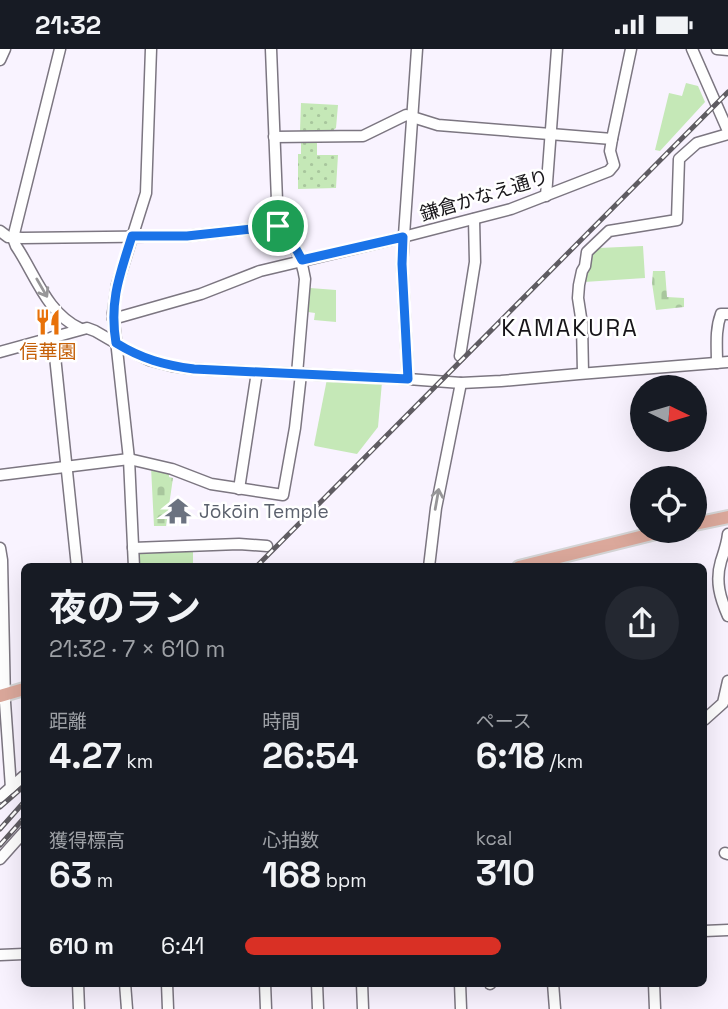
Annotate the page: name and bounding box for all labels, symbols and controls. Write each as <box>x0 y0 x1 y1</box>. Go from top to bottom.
text: 21:32 <box>35 8 101 42</box>
street label: 鎌倉かなえ通り <box>417 164 551 227</box>
pin <box>248 196 308 256</box>
icon: arrive <box>259 207 297 245</box>
one-way arrow <box>35 278 49 298</box>
restaurant icon: 信華園 <box>33 307 63 337</box>
district label: KAMAKURA <box>501 313 639 343</box>
place label: 信華園 <box>19 339 77 364</box>
north arrow <box>630 375 707 451</box>
map controls <box>630 375 707 543</box>
button: locate <box>630 466 707 543</box>
one-way arrow <box>431 488 444 511</box>
temple icon: Jōkōin Temple <box>163 496 193 526</box>
place label: Jōkōin Temple <box>199 499 329 524</box>
text: 夜のラン <box>49 584 201 632</box>
button: share <box>605 586 679 660</box>
text: 21:32 · 7 × 610 m <box>49 634 225 664</box>
text: 距離 <box>49 709 87 734</box>
text: 時間 <box>262 709 300 734</box>
text: ペース <box>476 709 532 734</box>
text: 4.27 <box>49 734 122 778</box>
text: 26:54 <box>262 734 358 778</box>
text: 6:18 <box>476 734 545 778</box>
text: km <box>122 749 153 774</box>
text: /km <box>545 749 583 774</box>
text: kcal <box>476 826 512 851</box>
text: 獲得標高 <box>49 828 125 853</box>
text: 心拍数 <box>262 828 319 853</box>
text: 310 <box>476 851 535 895</box>
text: 63 <box>49 853 92 897</box>
text: 168 <box>262 853 321 897</box>
text: m <box>92 868 113 893</box>
text: bpm <box>321 868 366 893</box>
text: 610 m <box>49 931 114 961</box>
text: 6:41 <box>161 931 204 961</box>

